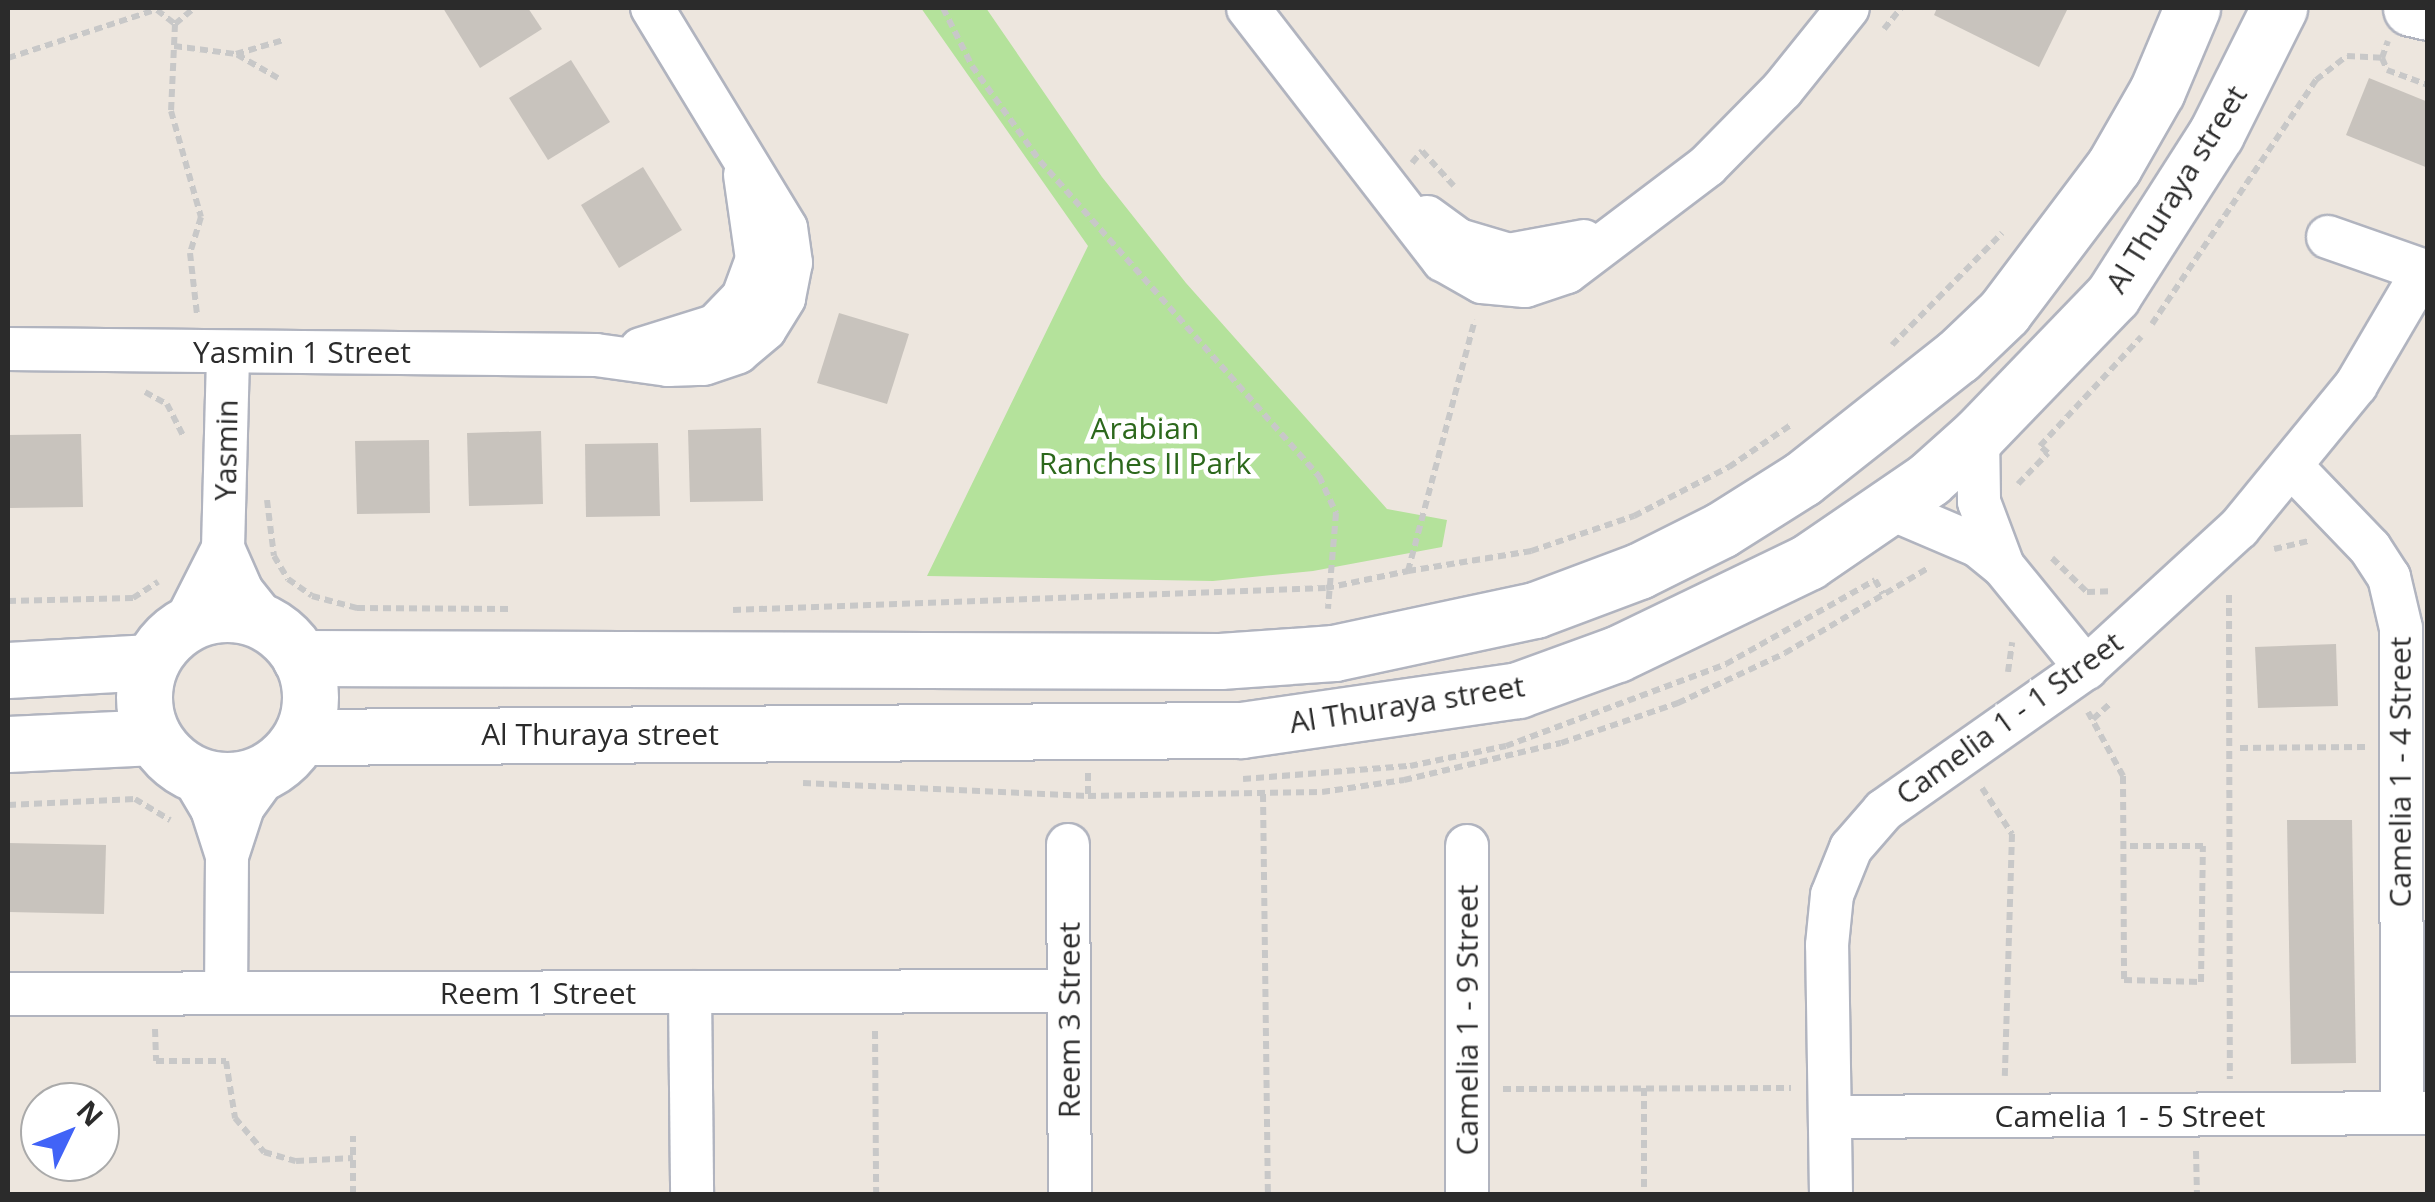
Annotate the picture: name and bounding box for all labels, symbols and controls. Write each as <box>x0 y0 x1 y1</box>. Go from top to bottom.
street label: Al Thuraya street <box>2098 79 2254 299</box>
street label: Yasmin 1 Street <box>193 334 411 370</box>
street label: Yasmin <box>207 399 245 501</box>
park label: Arabian Ranches II Park <box>1039 410 1251 480</box>
street label: Camelia 1 - 1 Street <box>1889 624 2129 812</box>
street label: Camelia 1 - 4 Street <box>2382 637 2418 907</box>
street label: Al Thuraya street <box>1287 668 1527 740</box>
street label: Al Thuraya street <box>481 716 719 752</box>
street label: Camelia 1 - 9 Street <box>1449 885 1485 1155</box>
street label: Reem 3 Street <box>1051 922 1087 1118</box>
street label: Reem 1 Street <box>440 975 636 1011</box>
north arrow <box>20 1082 120 1182</box>
text: N <box>69 1092 112 1134</box>
street label: Camelia 1 - 5 Street <box>1995 1098 2265 1134</box>

